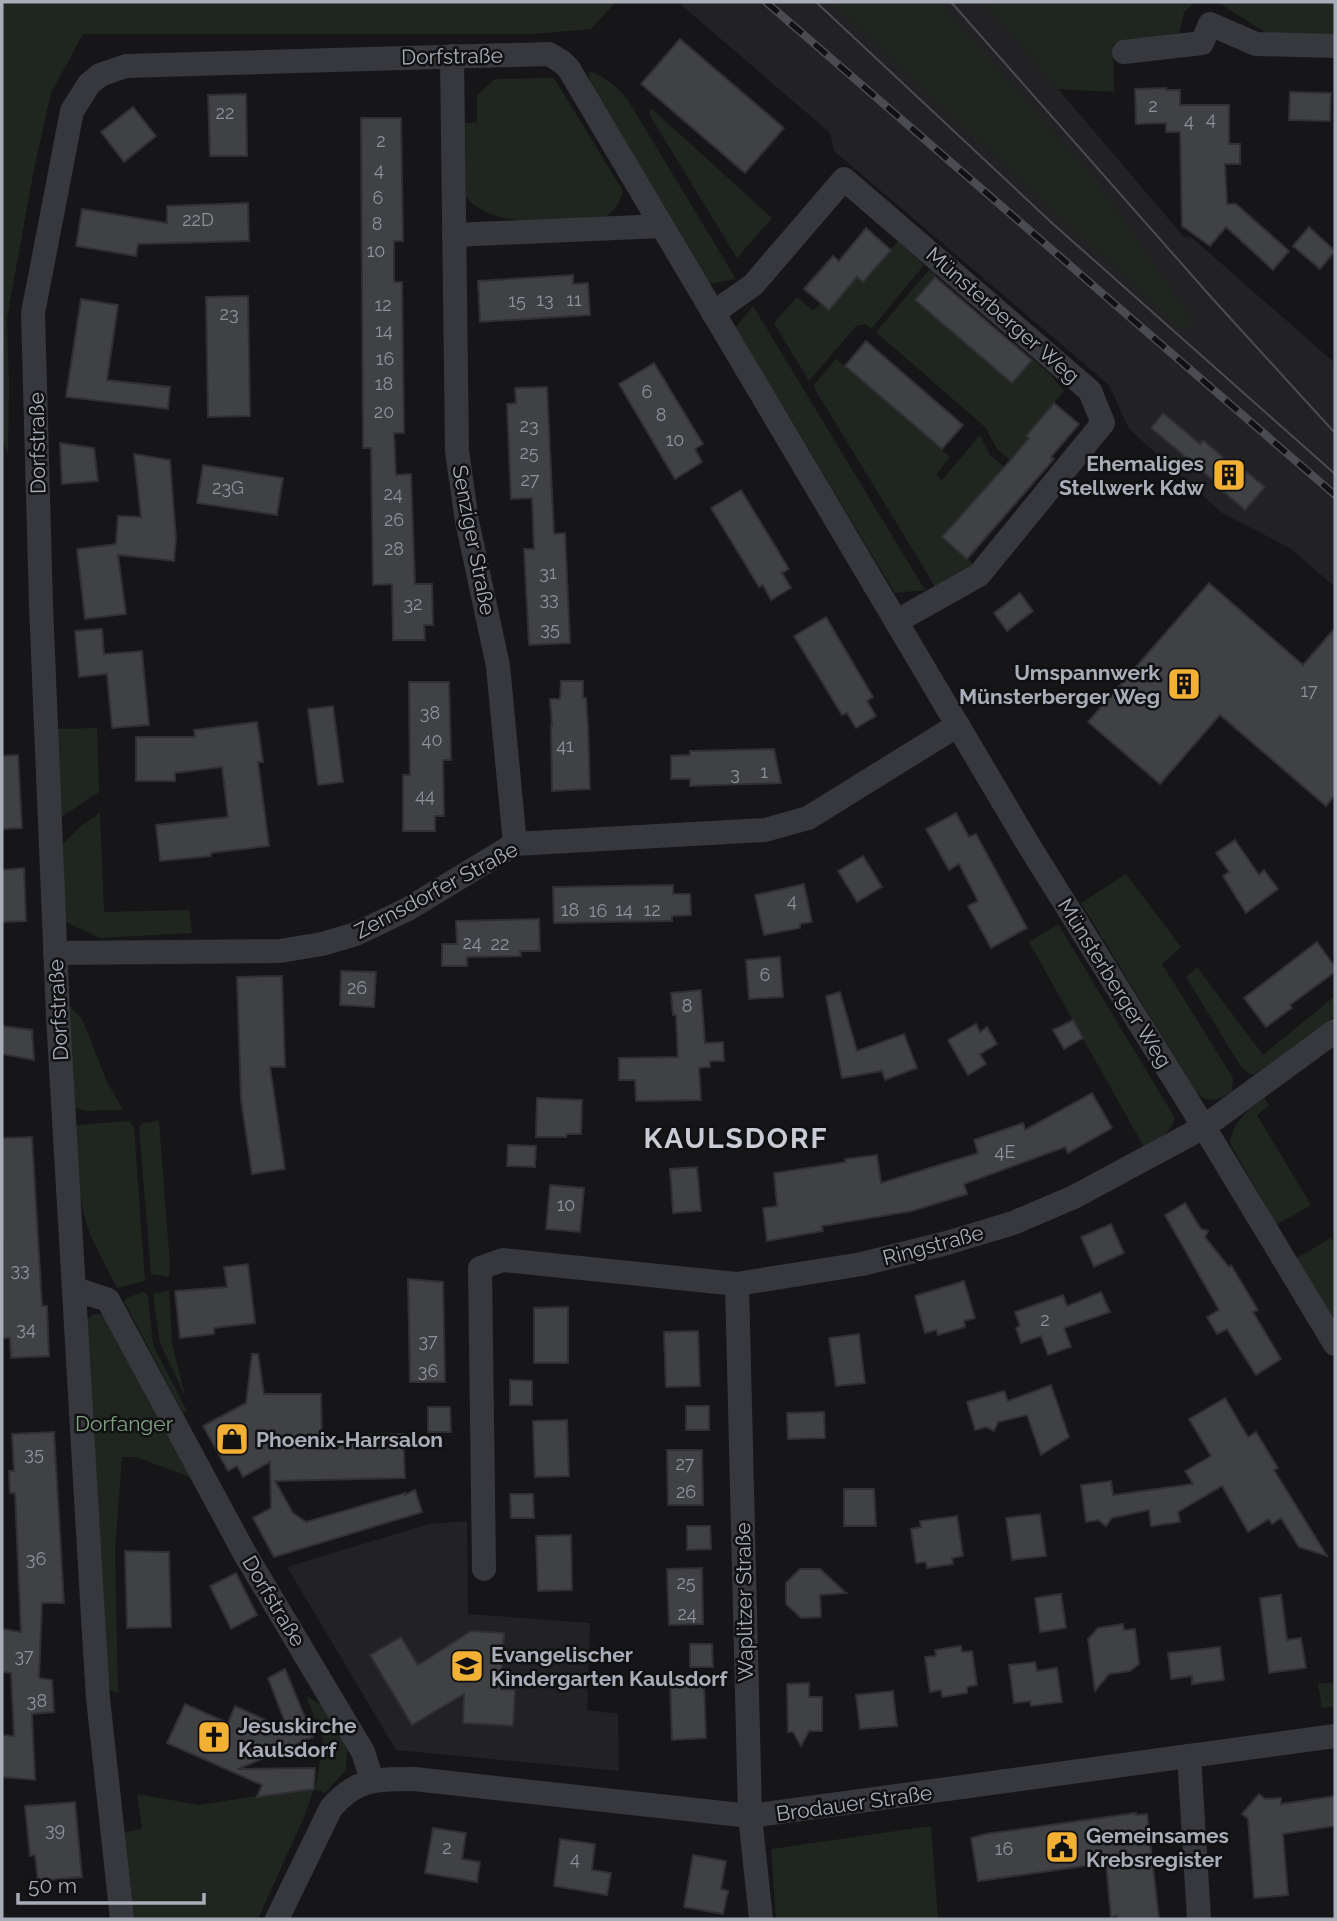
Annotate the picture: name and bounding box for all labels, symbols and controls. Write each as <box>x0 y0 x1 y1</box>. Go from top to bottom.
street label: Dorfstraße <box>401 43 503 69</box>
house number: 2 <box>1148 95 1158 116</box>
house number: 22 <box>216 102 234 123</box>
house number: 4 <box>1206 108 1216 129</box>
house number: 4 <box>1184 110 1194 131</box>
house number: 2 <box>376 130 386 151</box>
house number: 4 <box>374 159 384 180</box>
house number: 6 <box>373 187 384 208</box>
house number: 22D <box>182 209 214 230</box>
house number: 8 <box>372 213 382 234</box>
house number: 10 <box>367 240 385 261</box>
street label: Münsterberger Weg <box>921 242 1085 388</box>
house number: 13 <box>536 289 554 310</box>
house number: 11 <box>566 289 582 310</box>
house number: 15 <box>508 290 526 311</box>
house number: 12 <box>374 294 392 315</box>
house number: 23 <box>220 303 239 324</box>
house number: 14 <box>375 320 393 341</box>
house number: 16 <box>376 348 394 369</box>
house number: 18 <box>375 373 393 394</box>
house number: 6 <box>642 381 653 402</box>
street label: Dorfstraße <box>24 392 50 494</box>
house number: 20 <box>374 401 394 422</box>
house number: 8 <box>656 404 666 425</box>
house number: 23 <box>520 415 539 436</box>
house number: 10 <box>666 429 684 450</box>
house number: 25 <box>519 442 539 463</box>
place label: Ehemaliges Stellwerk Kdw <box>1059 451 1204 500</box>
building icon: Ehemaliges Stellwerk Kdw <box>1210 456 1248 494</box>
street label: Senziger Straße <box>447 463 501 617</box>
house number: 27 <box>520 469 540 490</box>
house number: 23G <box>212 477 244 498</box>
house number: 24 <box>383 483 403 504</box>
house number: 26 <box>384 509 404 530</box>
house number: 28 <box>384 538 404 559</box>
house number: 31 <box>539 562 557 583</box>
house number: 33 <box>539 588 559 609</box>
house number: 32 <box>404 593 423 614</box>
house number: 35 <box>540 618 560 639</box>
place label: Umspannwerk Münsterberger Weg <box>959 660 1160 709</box>
building icon: Umspannwerk Münsterberger Weg <box>1165 665 1203 703</box>
house number: 17 <box>1300 680 1318 701</box>
house number: 38 <box>420 702 440 723</box>
house number: 40 <box>422 729 442 750</box>
house number: 41 <box>556 735 574 756</box>
house number: 1 <box>760 761 768 782</box>
house number: 3 <box>730 763 740 784</box>
house number: 44 <box>415 785 435 806</box>
street label: Zernsdorfer Straße <box>350 836 522 944</box>
house number: 4 <box>787 890 797 911</box>
street label: Münsterberger Weg <box>1053 894 1177 1072</box>
house number: 18 <box>561 899 579 920</box>
house number: 14 <box>615 899 633 920</box>
house number: 12 <box>643 899 661 920</box>
house number: 16 <box>589 900 607 921</box>
house number: 24 <box>462 932 482 953</box>
house number: 22 <box>491 933 509 954</box>
street label: Dorfstraße <box>43 959 73 1061</box>
house number: 6 <box>760 964 771 985</box>
house number: 26 <box>347 977 367 998</box>
house number: 8 <box>682 995 692 1016</box>
district label: KAULSDORF <box>643 1122 829 1155</box>
house number: 4E <box>995 1141 1015 1162</box>
house number: 10 <box>557 1194 575 1215</box>
street label: Ringstraße <box>880 1220 986 1270</box>
house number: 33 <box>10 1259 30 1280</box>
house number: 2 <box>1040 1309 1050 1330</box>
house number: 34 <box>16 1318 36 1339</box>
house number: 37 <box>418 1330 438 1351</box>
house number: 36 <box>418 1360 438 1381</box>
park label: Dorfanger <box>75 1411 174 1436</box>
shop icon: Phoenix-Harrsalon <box>213 1420 251 1458</box>
place label: Phoenix-Harrsalon <box>256 1427 443 1452</box>
house number: 35 <box>24 1443 44 1464</box>
house number: 27 <box>675 1453 695 1474</box>
house number: 26 <box>676 1481 696 1502</box>
street label: Waplitzer Straße <box>730 1522 758 1682</box>
house number: 36 <box>26 1548 46 1569</box>
street label: Dorfstraße <box>237 1551 311 1651</box>
house number: 25 <box>676 1572 696 1593</box>
house number: 24 <box>677 1603 697 1624</box>
place label: Evangelischer Kindergarten Kaulsdorf <box>491 1642 728 1691</box>
house number: 37 <box>14 1645 34 1666</box>
school or university icon: Evangelischer Kindergarten Kaulsdorf <box>448 1647 486 1685</box>
house number: 38 <box>27 1690 47 1711</box>
place label: Jesuskirche Kaulsdorf <box>238 1713 357 1762</box>
church icon: Jesuskirche Kaulsdorf <box>195 1718 233 1756</box>
street label: Brodauer Straße <box>774 1780 934 1826</box>
house number: 39 <box>45 1819 65 1840</box>
place label: Gemeinsames Krebsregister <box>1086 1823 1229 1872</box>
public building icon: Gemeinsames Krebsregister <box>1043 1828 1081 1866</box>
house number: 2 <box>442 1837 452 1858</box>
house number: 16 <box>995 1838 1013 1859</box>
house number: 4 <box>570 1848 580 1869</box>
scale bar <box>18 1862 203 1906</box>
text: 50 m <box>28 1873 77 1898</box>

